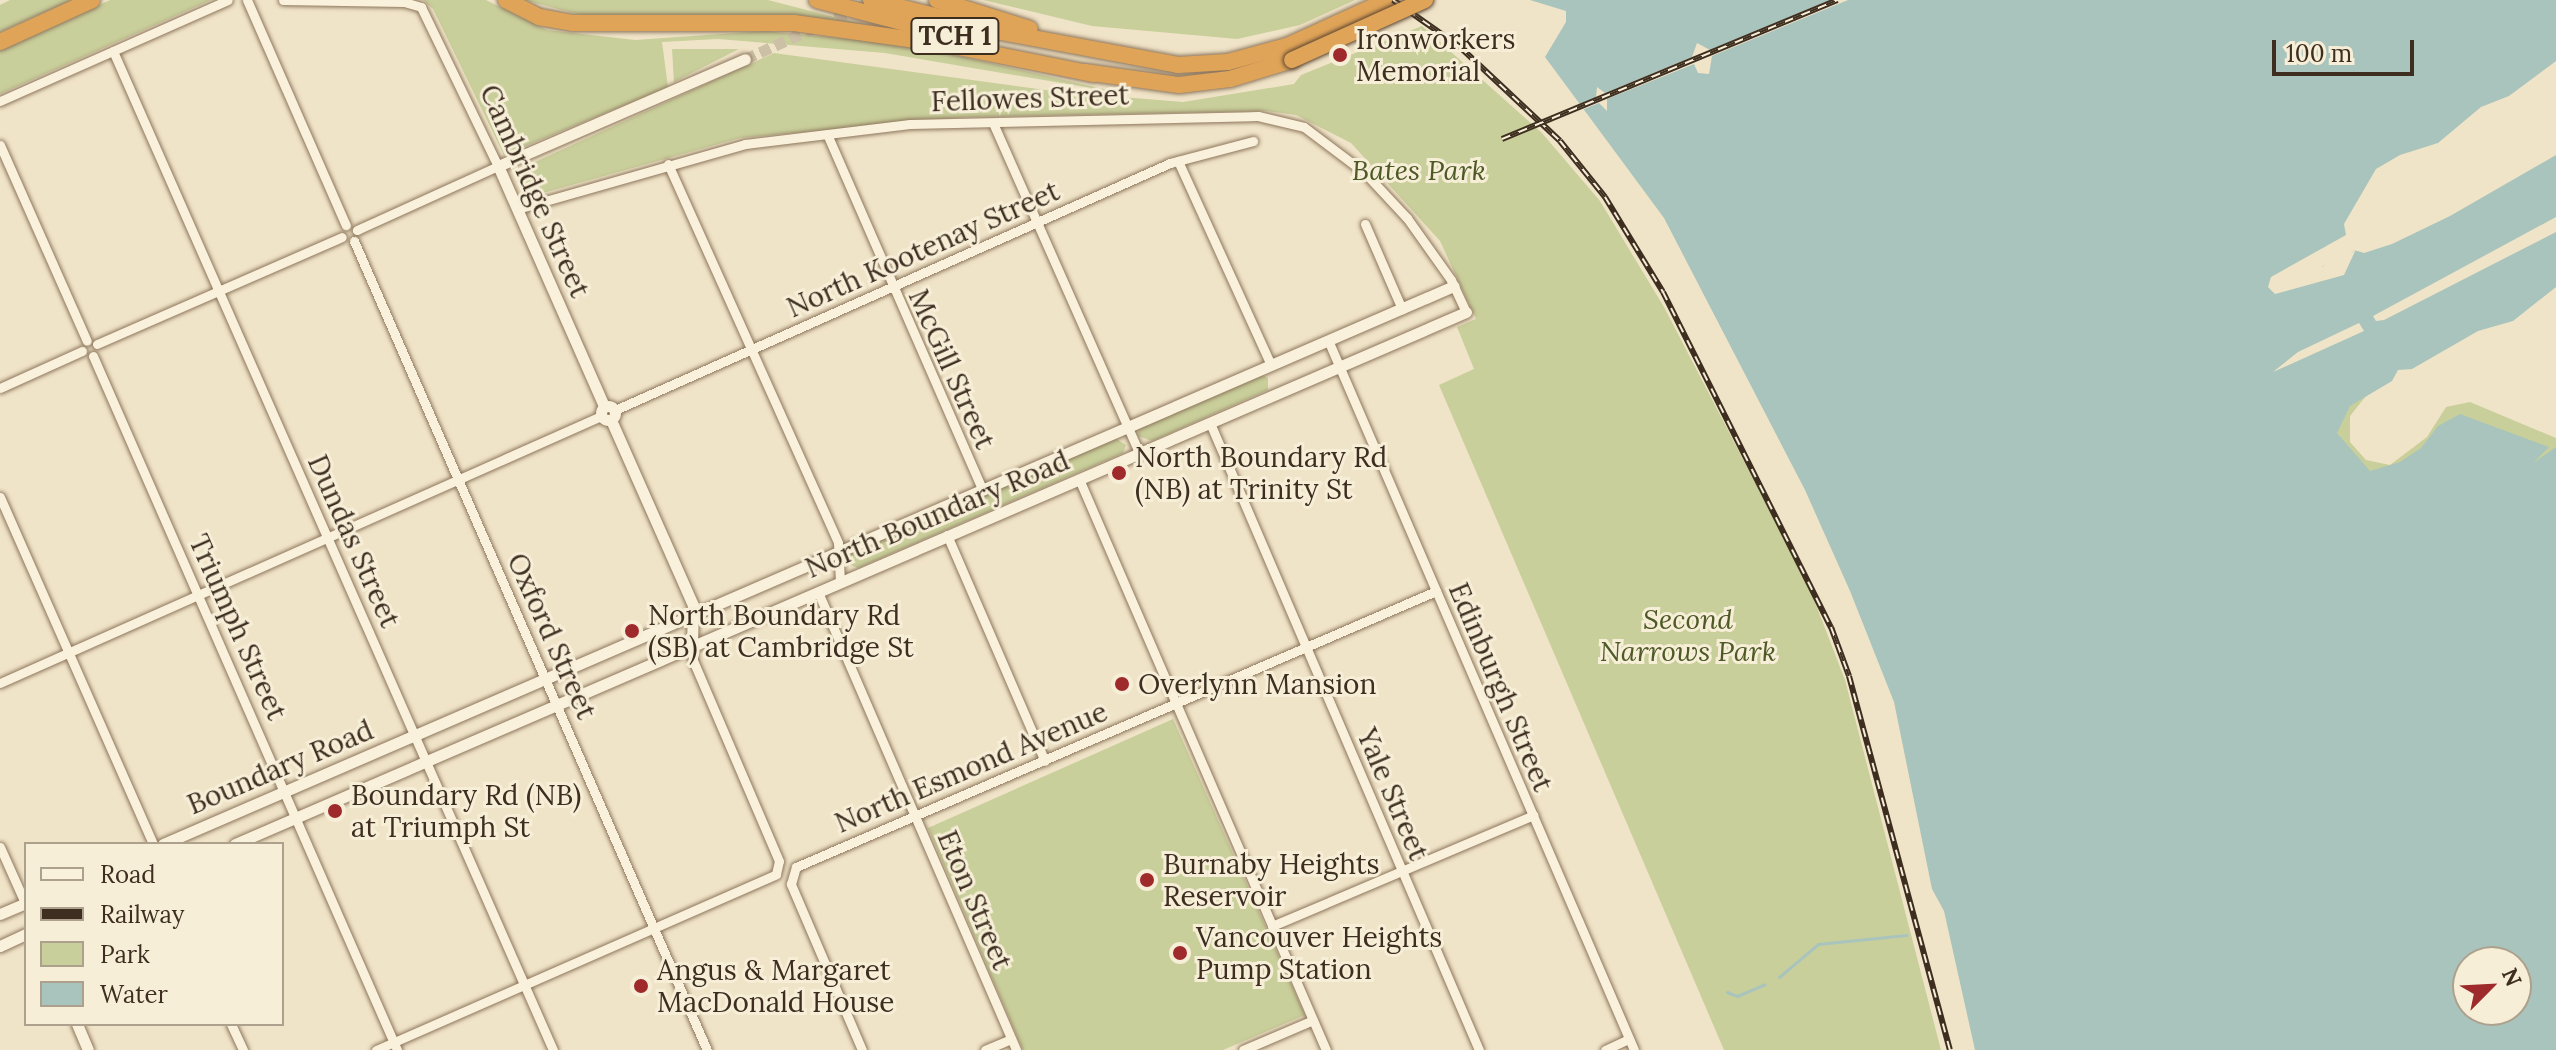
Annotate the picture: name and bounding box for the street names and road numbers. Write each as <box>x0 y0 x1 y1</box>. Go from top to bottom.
road number: TCH 1 <box>909 14 1001 58</box>
street label: Fellowes Street <box>930 78 1130 118</box>
street label: Cambridge Street <box>473 79 597 303</box>
street label: North Kootenay Street <box>781 174 1065 324</box>
street label: McGill Street <box>902 284 1002 454</box>
street label: North Boundary Road <box>800 443 1074 585</box>
street label: Dundas Street <box>301 449 407 633</box>
street label: Triumph Street <box>182 529 294 725</box>
street label: Oxford Street <box>500 548 604 724</box>
street label: Edinburgh Street <box>1442 577 1560 797</box>
street label: North Esmond Avenue <box>830 694 1112 840</box>
street label: Boundary Road <box>182 713 378 821</box>
street label: Yale Street <box>1350 723 1436 865</box>
street label: Eton Street <box>931 825 1019 975</box>

